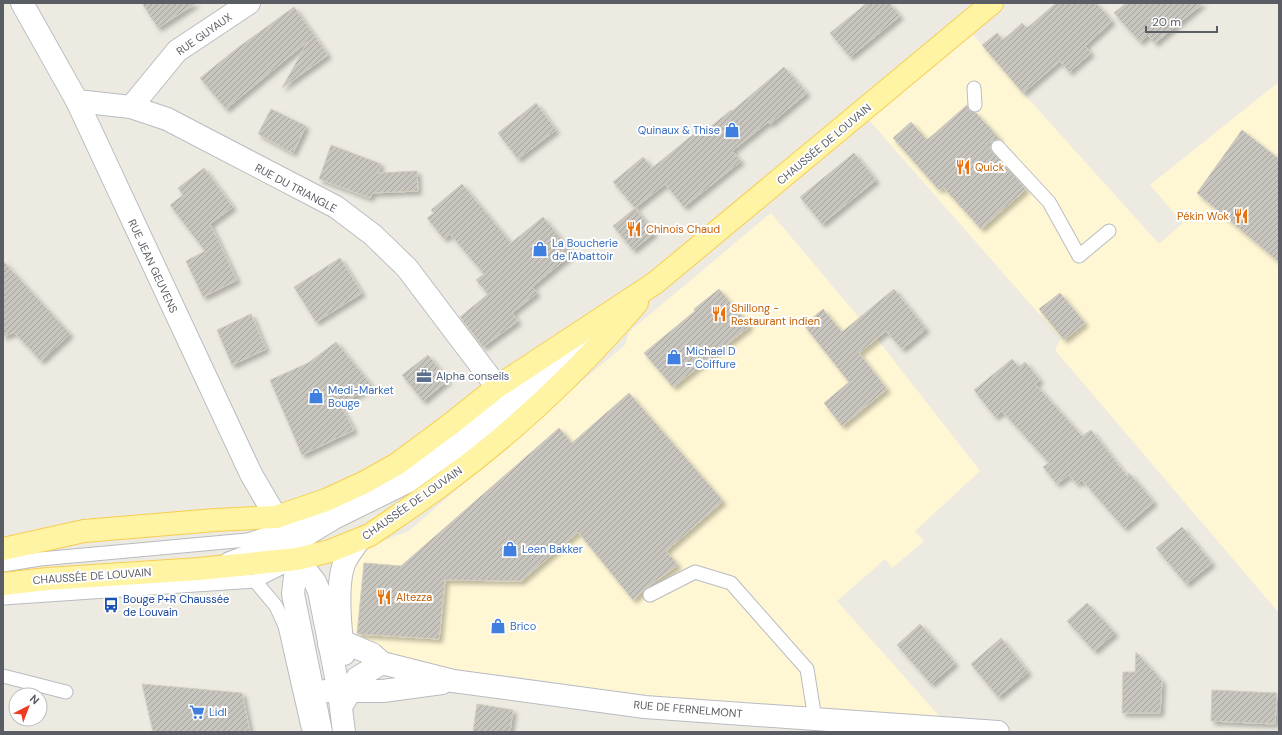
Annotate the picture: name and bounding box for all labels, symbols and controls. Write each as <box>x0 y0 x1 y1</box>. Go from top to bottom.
scale bar <box>1146 8 1217 34</box>
street label: RUE GUYAUX <box>173 9 235 58</box>
text: 20 m <box>1152 14 1181 30</box>
street label: CHAUSSÉE DE LOUVAIN <box>774 100 874 188</box>
shop icon: Quinaux & Thise <box>723 121 741 139</box>
place label: Quinaux & Thise <box>638 123 720 137</box>
restaurant icon: Quick <box>954 158 972 176</box>
street label: RUE DU TRIANGLE <box>252 160 340 216</box>
place label: Quick <box>975 160 1005 174</box>
restaurant icon: Pékin Wok <box>1232 207 1250 225</box>
place label: Pékin Wok <box>1177 209 1229 223</box>
street label: RUE JEAN GEUVENS <box>125 217 181 315</box>
restaurant icon: Chinois Chaud <box>625 220 643 238</box>
place label: Chinois Chaud <box>646 222 720 236</box>
place label: La Boucherie de l'Abattoir <box>552 236 618 263</box>
shop icon: La Boucherie de l'Abattoir <box>531 240 549 258</box>
place label: Shillong - Restaurant indien <box>731 301 820 328</box>
restaurant icon: Shillong - Restaurant indien <box>710 305 728 323</box>
place label: Michael D - Coiffure <box>686 344 736 371</box>
shop icon: Michael D - Coiffure <box>665 348 683 366</box>
office icon: Alpha conseils <box>415 367 433 385</box>
place label: Alpha conseils <box>436 369 509 383</box>
place label: Medi-Market Bouge <box>328 383 394 410</box>
shop icon: Medi-Market Bouge <box>307 387 325 405</box>
street label: CHAUSSÉE DE LOUVAIN <box>359 463 465 543</box>
shop icon: Leen Bakker <box>501 540 519 558</box>
place label: Leen Bakker <box>522 542 583 556</box>
street label: CHAUSSÉE DE LOUVAIN <box>32 565 152 587</box>
restaurant icon: Altezza <box>375 588 393 606</box>
place label: Altezza <box>396 590 432 604</box>
place label: Bouge P+R Chaussée de Louvain <box>123 592 229 619</box>
bus stop icon: Bouge P+R Chaussée de Louvain <box>102 596 120 614</box>
shop icon: Brico <box>489 617 507 635</box>
place label: Brico <box>510 619 536 633</box>
north arrow <box>8 687 48 727</box>
text: N <box>27 692 42 707</box>
street label: RUE DE FERNELMONT <box>633 697 743 721</box>
supermarket icon: Lidl <box>188 703 206 721</box>
place label: Lidl <box>209 705 227 719</box>

